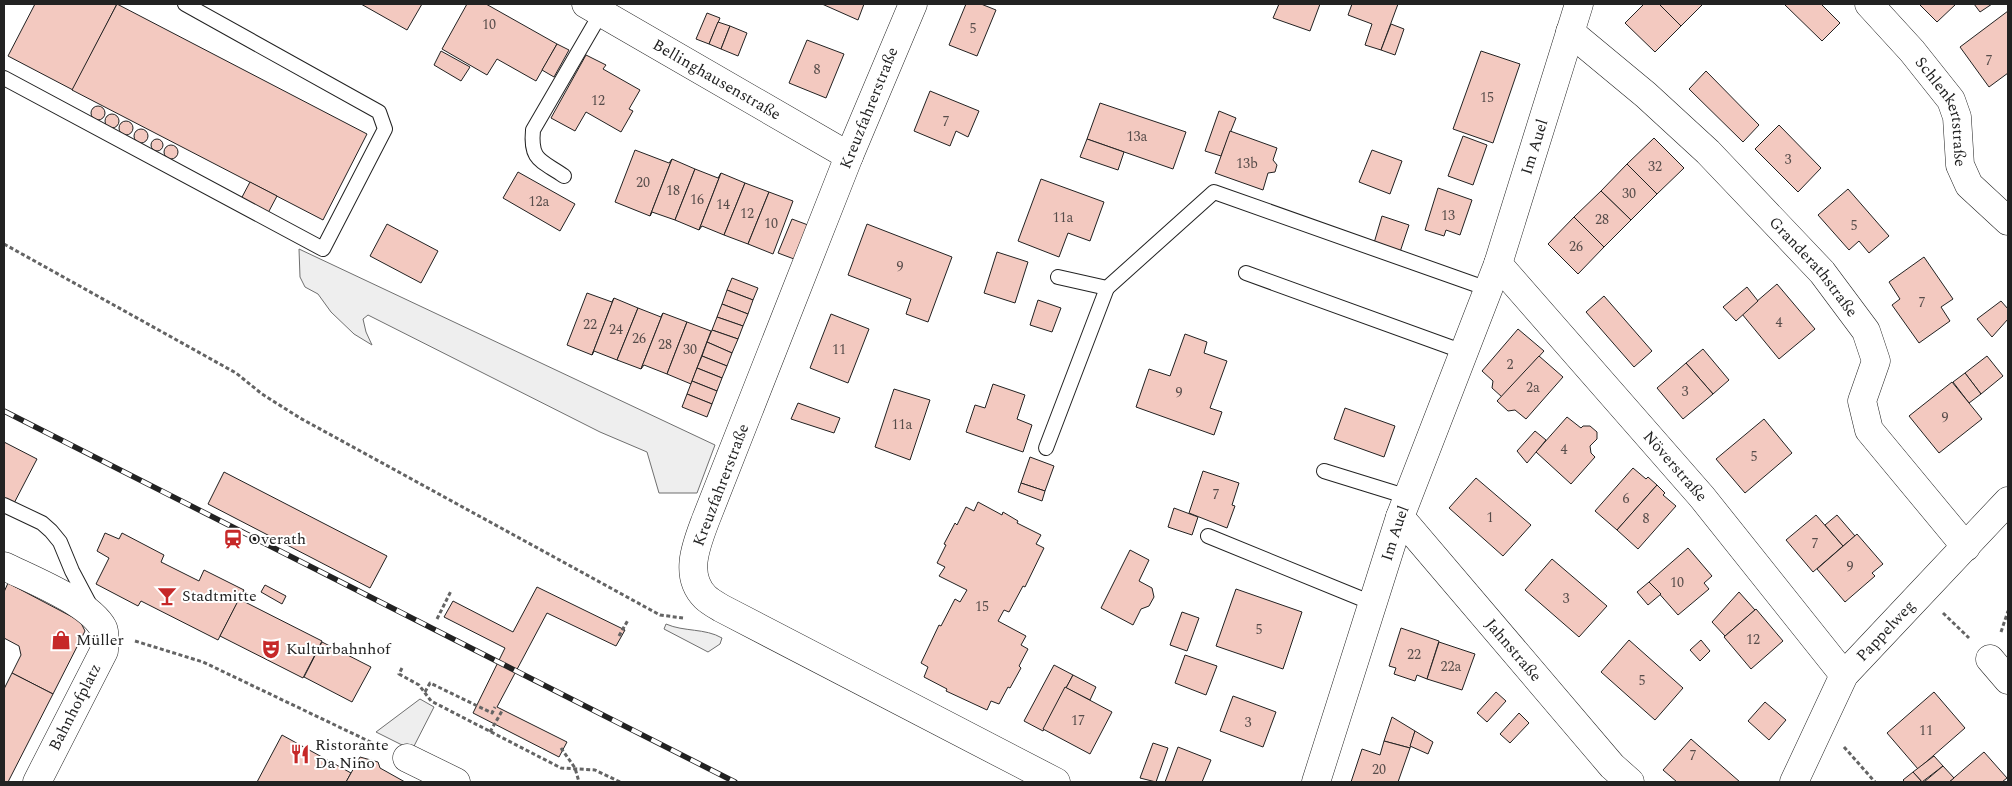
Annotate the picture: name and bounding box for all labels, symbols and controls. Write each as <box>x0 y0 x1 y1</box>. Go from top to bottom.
house number: 10 <box>482 14 496 35</box>
house number: 5 <box>970 18 977 39</box>
street label: Bellinghausenstraße <box>648 33 786 126</box>
street label: Kreuzfahrerstraße <box>834 43 904 173</box>
house number: 7 <box>1986 50 1993 71</box>
street label: Schlenkertstraße <box>1909 51 1972 167</box>
house number: 8 <box>814 59 821 80</box>
house number: 15 <box>1480 87 1494 108</box>
house number: 12 <box>591 90 605 111</box>
house number: 7 <box>943 111 950 132</box>
street label: Im Auel <box>1515 116 1554 178</box>
house number: 13a <box>1127 126 1148 147</box>
house number: 3 <box>1785 149 1792 170</box>
house number: 13b <box>1236 153 1258 174</box>
house number: 32 <box>1648 156 1662 177</box>
house number: 20 <box>636 172 650 193</box>
house number: 18 <box>666 180 680 201</box>
house number: 30 <box>1622 183 1636 204</box>
house number: 16 <box>690 189 704 210</box>
house number: 12a <box>529 191 550 212</box>
house number: 14 <box>716 194 730 215</box>
house number: 12 <box>740 203 754 224</box>
house number: 13 <box>1441 205 1455 226</box>
house number: 11a <box>1053 207 1074 228</box>
house number: 28 <box>1595 209 1609 230</box>
street label: Granderathstraße <box>1763 211 1864 322</box>
house number: 10 <box>764 213 778 234</box>
house number: 5 <box>1851 215 1858 236</box>
house number: 26 <box>1569 236 1583 257</box>
house number: 9 <box>897 256 904 277</box>
house number: 7 <box>1919 292 1926 313</box>
house number: 4 <box>1776 312 1783 333</box>
house number: 22 <box>583 314 597 335</box>
house number: 24 <box>609 319 623 340</box>
house number: 26 <box>632 328 646 349</box>
house number: 28 <box>658 334 672 355</box>
house number: 30 <box>683 339 697 360</box>
house number: 11 <box>832 339 846 360</box>
house number: 2 <box>1507 354 1514 375</box>
house number: 2a <box>1526 377 1540 398</box>
house number: 3 <box>1682 381 1689 402</box>
house number: 9 <box>1176 382 1183 403</box>
house number: 9 <box>1942 407 1949 428</box>
house number: 11a <box>892 414 913 435</box>
street label: Kreuzfahrerstraße <box>687 420 755 550</box>
street label: Növerstraße <box>1637 426 1713 507</box>
house number: 4 <box>1561 439 1568 460</box>
house number: 5 <box>1751 446 1758 467</box>
house number: 7 <box>1213 484 1220 505</box>
house number: 6 <box>1623 488 1630 509</box>
street label: Im Auel <box>1375 502 1415 564</box>
house number: 1 <box>1487 507 1494 528</box>
house number: 8 <box>1643 508 1650 529</box>
place label: Overath <box>248 527 306 551</box>
station icon: Overath <box>222 528 244 550</box>
house number: 7 <box>1812 533 1819 554</box>
house number: 9 <box>1847 556 1854 577</box>
house number: 10 <box>1670 572 1684 593</box>
place label: Stadtmitte <box>182 584 257 608</box>
bar icon: Stadtmitte <box>156 585 178 607</box>
house number: 3 <box>1563 588 1570 609</box>
street label: Pappelweg <box>1851 594 1921 667</box>
house number: 15 <box>975 596 989 617</box>
street label: Jahnstraße <box>1480 613 1547 687</box>
house number: 5 <box>1256 619 1263 640</box>
place label: Müller <box>76 628 124 652</box>
shop icon: Müller <box>50 629 72 651</box>
house number: 12 <box>1746 629 1760 650</box>
place label: Kulturbahnhof <box>286 637 392 661</box>
theatre icon: Kulturbahnhof <box>260 638 282 660</box>
house number: 22 <box>1407 644 1421 665</box>
house number: 22a <box>1441 656 1462 677</box>
street label: Bahnhofplatz <box>43 659 107 755</box>
house number: 5 <box>1639 670 1646 691</box>
house number: 17 <box>1071 710 1085 731</box>
house number: 3 <box>1245 712 1252 733</box>
house number: 11 <box>1919 720 1933 741</box>
place label: Ristorante Da Nino <box>315 733 389 775</box>
restaurant icon: Ristorante Da Nino <box>289 743 311 765</box>
house number: 7 <box>1690 745 1697 766</box>
house number: 20 <box>1372 759 1386 780</box>

